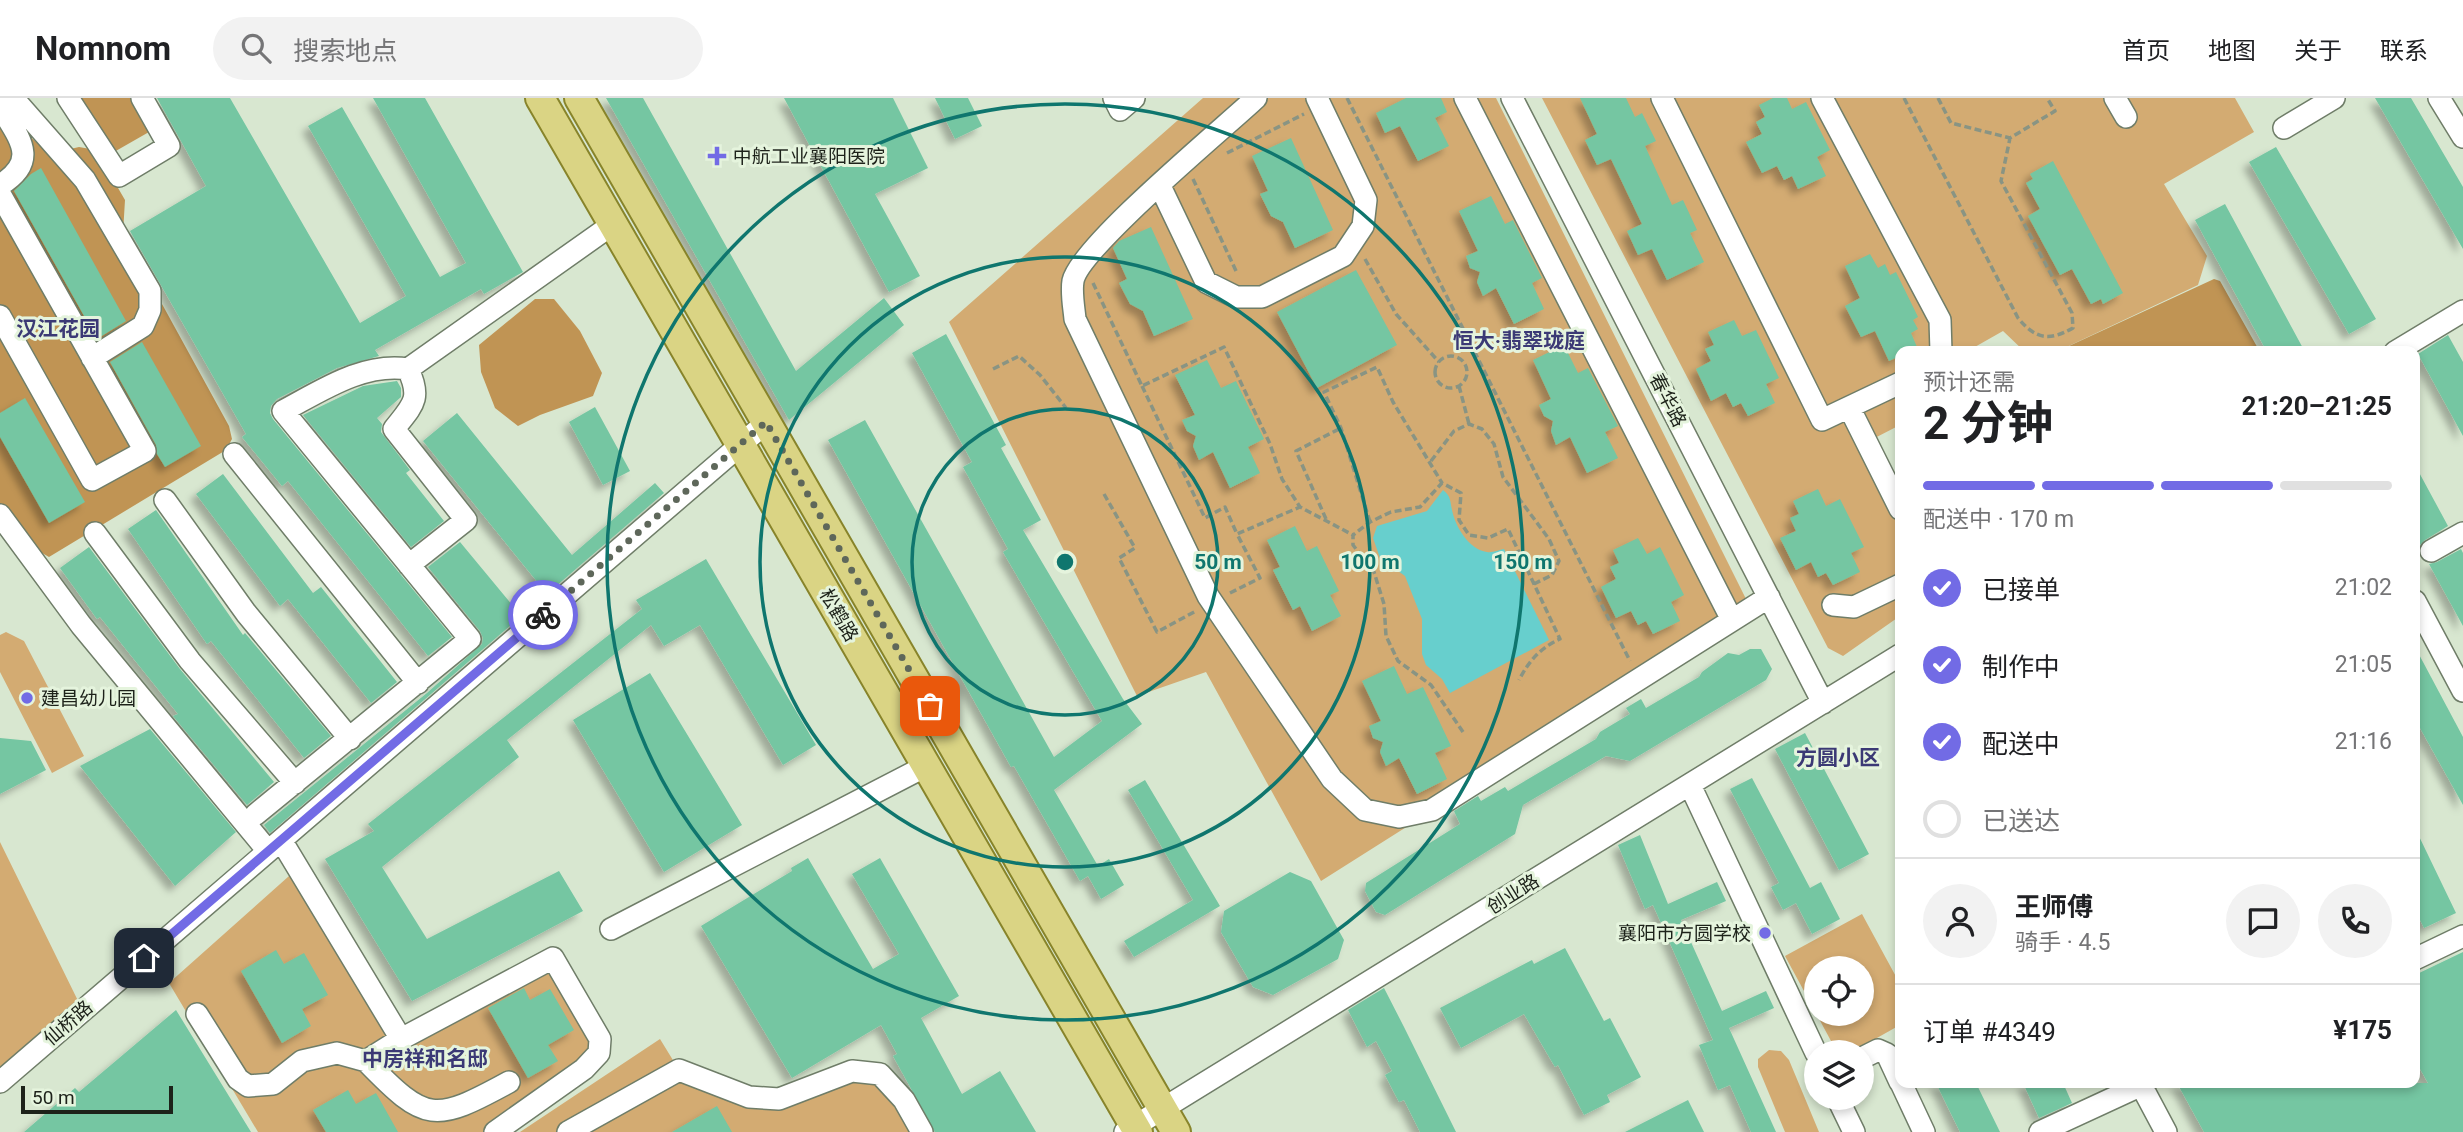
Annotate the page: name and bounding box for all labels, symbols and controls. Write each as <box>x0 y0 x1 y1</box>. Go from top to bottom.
search box <box>213 17 703 80</box>
text: Nomnom <box>35 29 171 68</box>
icon: search <box>237 29 275 67</box>
text: 搜索地点 <box>293 36 397 66</box>
text: 首页 <box>2122 37 2170 65</box>
text: 地图 <box>2208 37 2256 65</box>
text: 关于 <box>2294 37 2342 65</box>
text: 联系 <box>2380 37 2428 65</box>
place label: 中航工业襄阳医院 <box>733 145 885 168</box>
marker: 中航工业襄阳医院 <box>707 146 727 166</box>
district label: 汉江花园 <box>16 317 100 341</box>
district label: 恒大·翡翠珑庭 <box>1453 329 1585 353</box>
street label: 春华路 <box>1645 369 1691 431</box>
text: 预计还需 <box>1923 369 2015 396</box>
text: 21:20–21:25 <box>2242 391 2392 421</box>
text: 2 分钟 <box>1923 396 2053 450</box>
text: 配送中 · 170 m <box>1923 506 2074 533</box>
centre of rings <box>1053 550 1077 574</box>
text: 50 m <box>1194 550 1242 574</box>
text: 100 m <box>1340 550 1400 574</box>
text: 150 m <box>1493 550 1553 574</box>
icon: check <box>1923 569 1961 607</box>
text: 21:02 <box>2335 574 2392 601</box>
text: 已接单 <box>1982 575 2060 605</box>
courier <box>508 580 578 650</box>
street label: 松鹤路 <box>815 585 863 645</box>
icon: bike <box>524 596 562 634</box>
icon: check <box>1923 646 1961 684</box>
text: 21:05 <box>2335 651 2392 678</box>
text: 制作中 <box>1982 652 2060 682</box>
pin <box>900 676 960 736</box>
place label: 建昌幼儿园 <box>41 687 136 710</box>
icon: bag <box>911 687 949 725</box>
marker: 建昌幼儿园 <box>19 690 35 706</box>
icon: check <box>1923 723 1961 761</box>
text: 21:16 <box>2335 728 2392 755</box>
text: 配送中 <box>1982 729 2060 759</box>
district label: 方圆小区 <box>1796 746 1880 770</box>
text: 已送达 <box>1982 806 2060 836</box>
street label: 创业路 <box>1483 869 1543 919</box>
button: person <box>1923 884 1997 958</box>
button: chat <box>2226 884 2300 958</box>
button: phone <box>2318 884 2392 958</box>
text: 王师傅 <box>2015 892 2093 922</box>
place label: 襄阳市方圆学校 <box>1618 922 1751 945</box>
marker: 襄阳市方圆学校 <box>1757 925 1773 941</box>
pin <box>114 928 174 988</box>
text: 骑手 · 4.5 <box>2015 929 2110 956</box>
icon: home <box>125 939 163 977</box>
map controls <box>1804 956 1874 1110</box>
button: locate <box>1804 956 1874 1026</box>
street label: 仙桥路 <box>39 996 97 1050</box>
text: ¥175 <box>2333 1015 2392 1045</box>
text: 订单 #4349 <box>1923 1017 2056 1047</box>
button: layers <box>1804 1040 1874 1110</box>
district label: 中房祥和名邸 <box>362 1047 488 1071</box>
scale bar <box>21 1083 173 1115</box>
text: 50 m <box>32 1086 75 1109</box>

